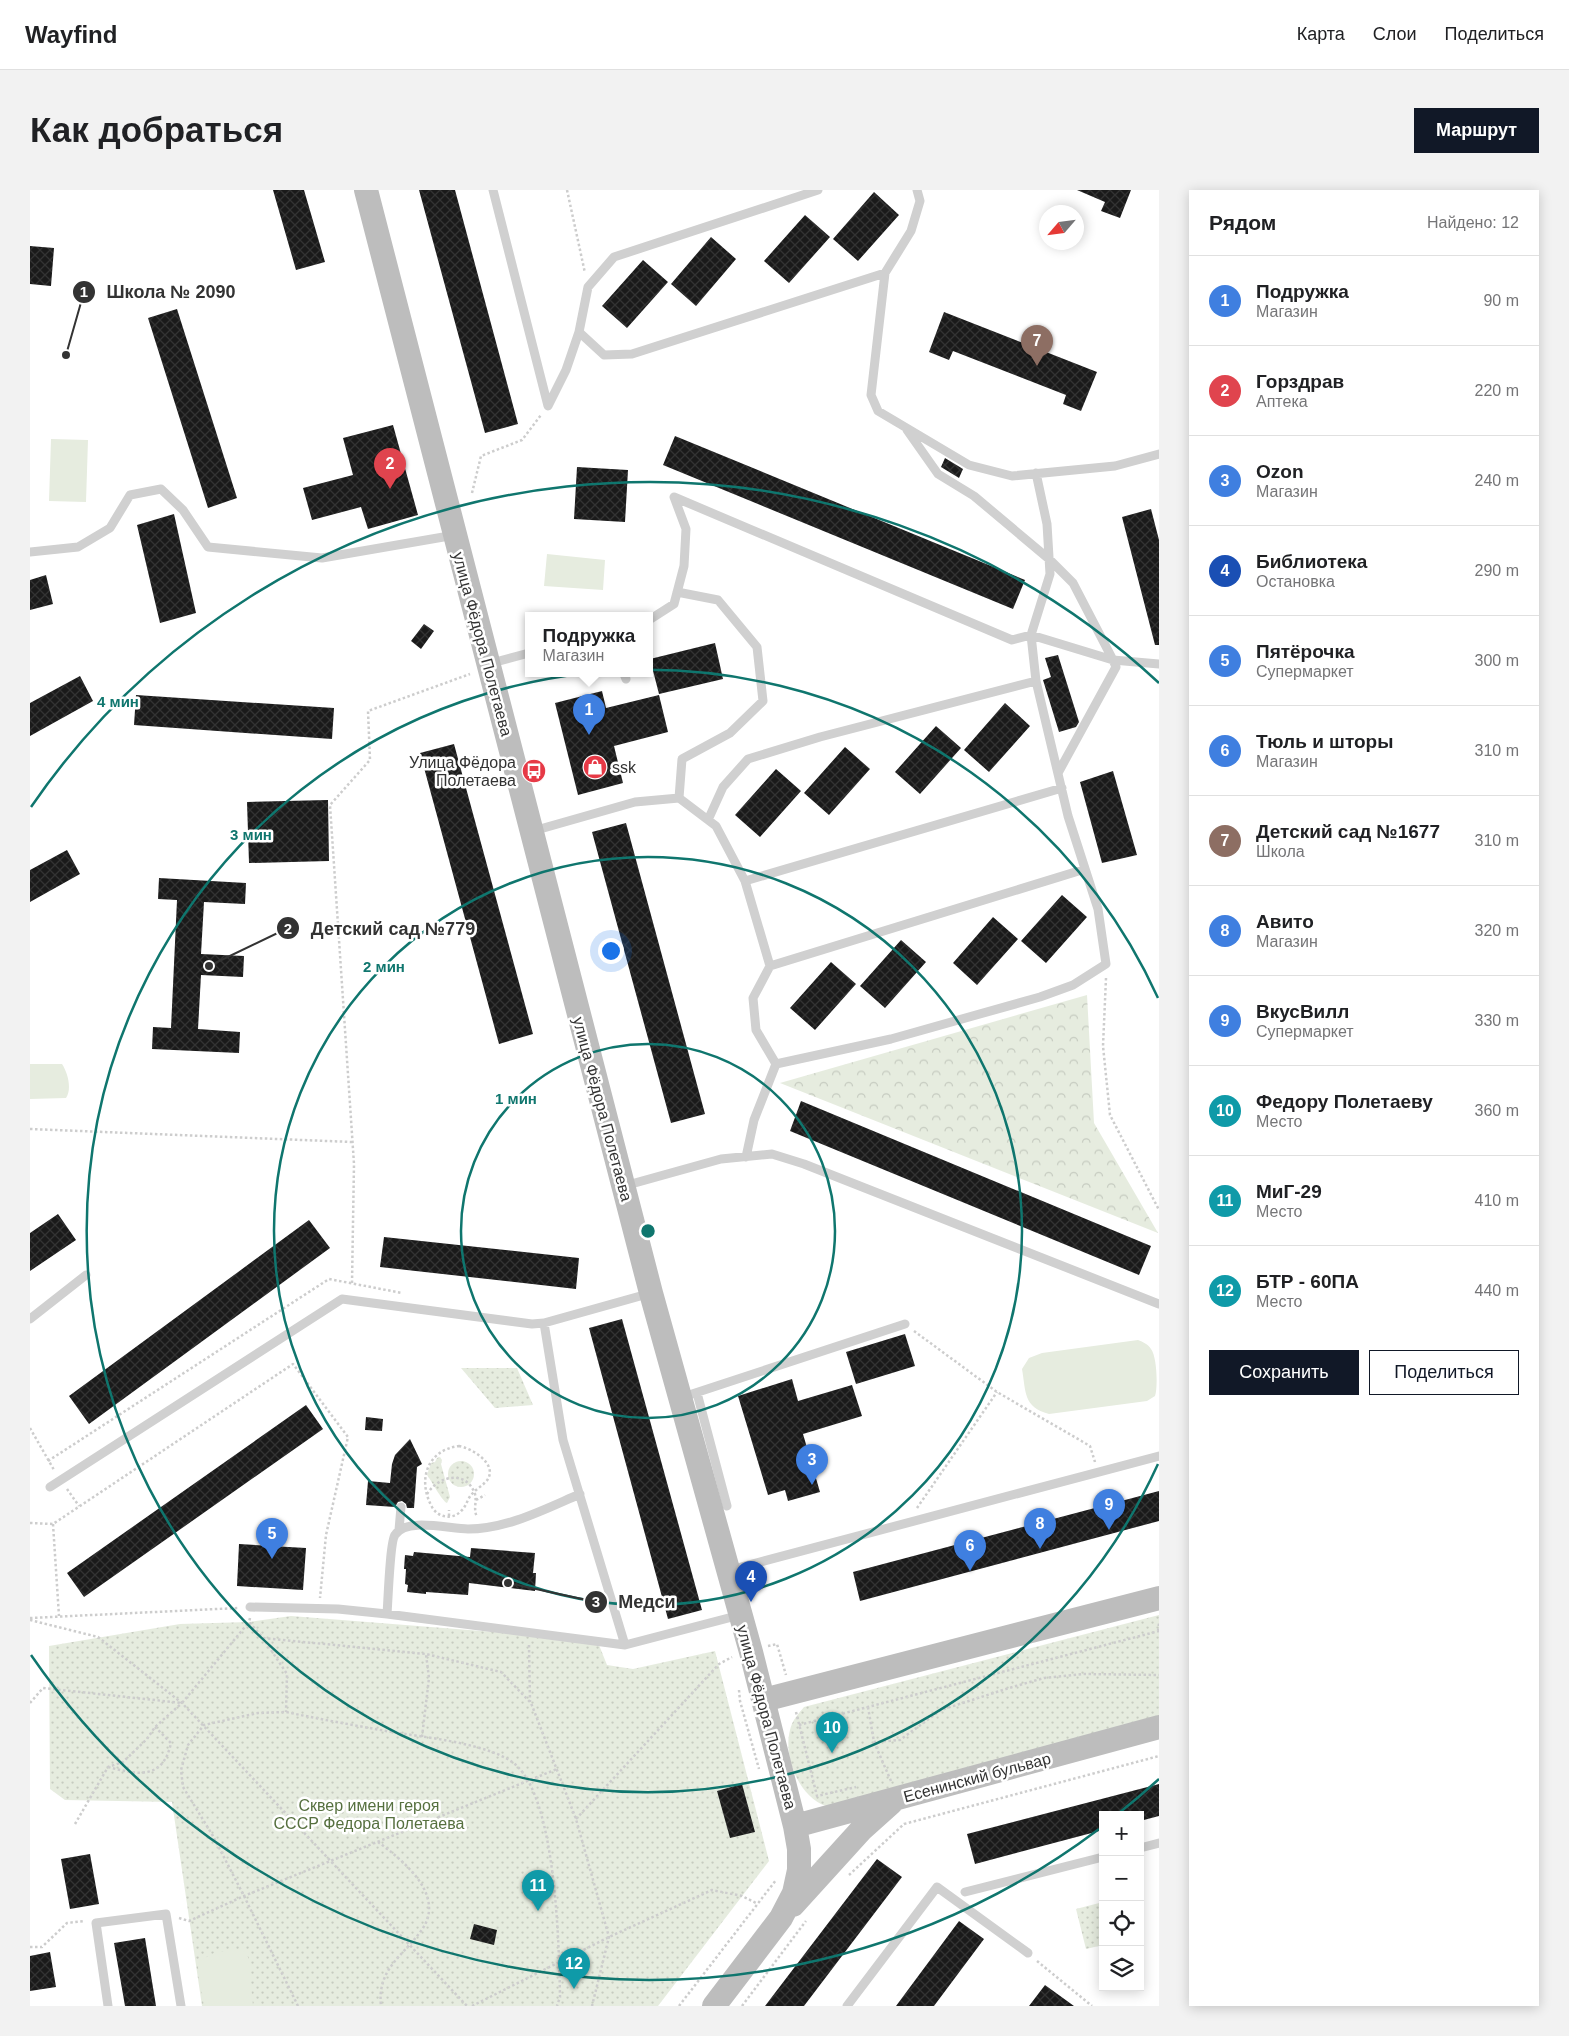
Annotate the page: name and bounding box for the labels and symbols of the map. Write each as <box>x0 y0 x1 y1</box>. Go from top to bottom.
north arrow <box>1039 205 1084 250</box>
callout: Школа № 2090 <box>71 275 245 308</box>
text: Школа № 2090 <box>107 282 235 302</box>
text: 1 <box>80 283 88 300</box>
pin: 7 <box>1021 325 1053 366</box>
pin: 2 <box>374 448 406 489</box>
street label: улица Фёдора Полетаева <box>450 550 515 738</box>
text: 4 мин <box>97 693 139 710</box>
pin: 1 <box>573 694 605 735</box>
place label: Улица Фёдора Полетаева <box>409 754 516 789</box>
shop icon: ssk <box>582 754 608 780</box>
bus stop icon: Улица Фёдора Полетаева <box>521 758 547 784</box>
place label: ssk <box>612 759 637 776</box>
text: 3 мин <box>230 826 272 843</box>
callout: Детский сад №779 <box>275 912 485 945</box>
text: Детский сад №779 <box>311 919 475 939</box>
text: 2 <box>284 920 292 937</box>
your location <box>598 938 624 964</box>
text: 2 мин <box>363 958 405 975</box>
street label: улица Фёдора Полетаева <box>570 1015 635 1203</box>
text: 1 мин <box>495 1090 537 1107</box>
centre of rings <box>639 1222 657 1240</box>
pin: 3 <box>796 1444 828 1485</box>
pin: 9 <box>1093 1489 1125 1530</box>
pin: 8 <box>1024 1508 1056 1549</box>
pin: 5 <box>256 1518 288 1559</box>
pin: 6 <box>954 1530 986 1571</box>
pin: 4 <box>735 1561 767 1602</box>
callout: Медси <box>583 1585 685 1618</box>
text: Медси <box>618 1592 676 1612</box>
text: 3 <box>592 1593 600 1610</box>
street label: улица Фёдора Полетаева <box>734 1623 799 1811</box>
pin: 10 <box>816 1712 848 1753</box>
street label: Есенинский бульвар <box>902 1750 1053 1805</box>
park label: Сквер имени героя СССР Федора Полетаева <box>274 1797 465 1832</box>
pin: 11 <box>522 1870 554 1911</box>
pin: 12 <box>558 1948 590 1989</box>

